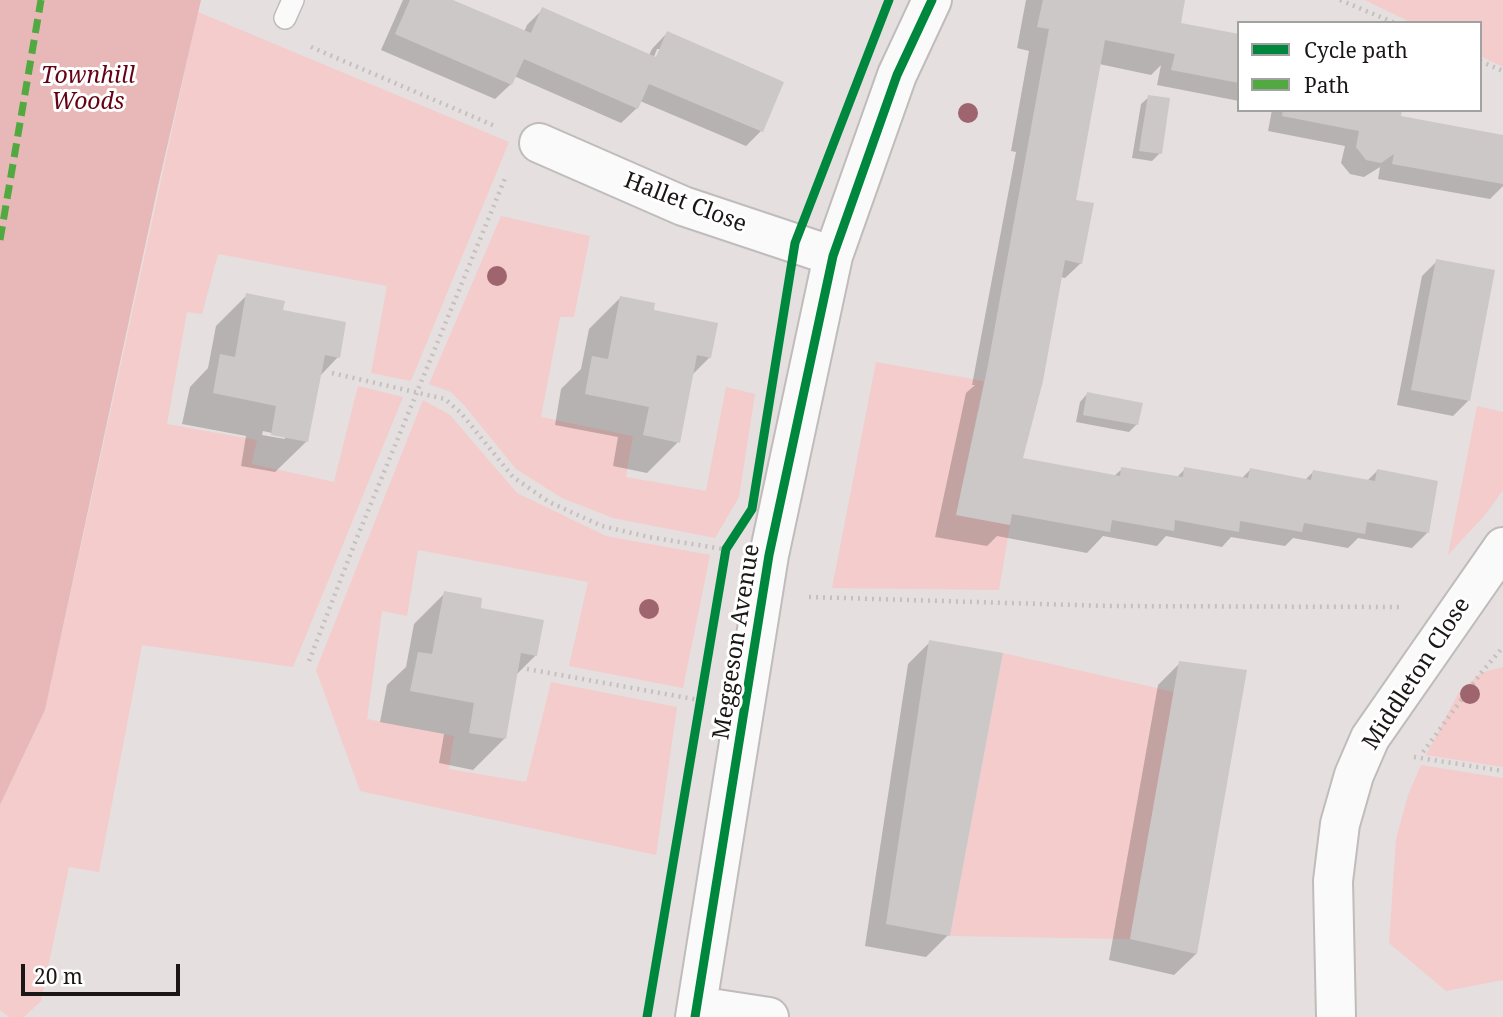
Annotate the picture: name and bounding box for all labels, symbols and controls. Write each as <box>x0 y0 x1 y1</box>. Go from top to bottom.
legend <box>1237 21 1482 112</box>
text: Cycle path <box>1304 36 1408 64</box>
park label: Townhill Woods <box>41 62 135 116</box>
text: Path <box>1304 71 1349 99</box>
street label: Hallet Close <box>620 167 750 239</box>
street label: Meggeson Avenue <box>708 542 766 742</box>
street label: Middleton Close <box>1357 593 1477 755</box>
scale bar <box>24 950 184 994</box>
text: 20 m <box>34 962 83 990</box>

